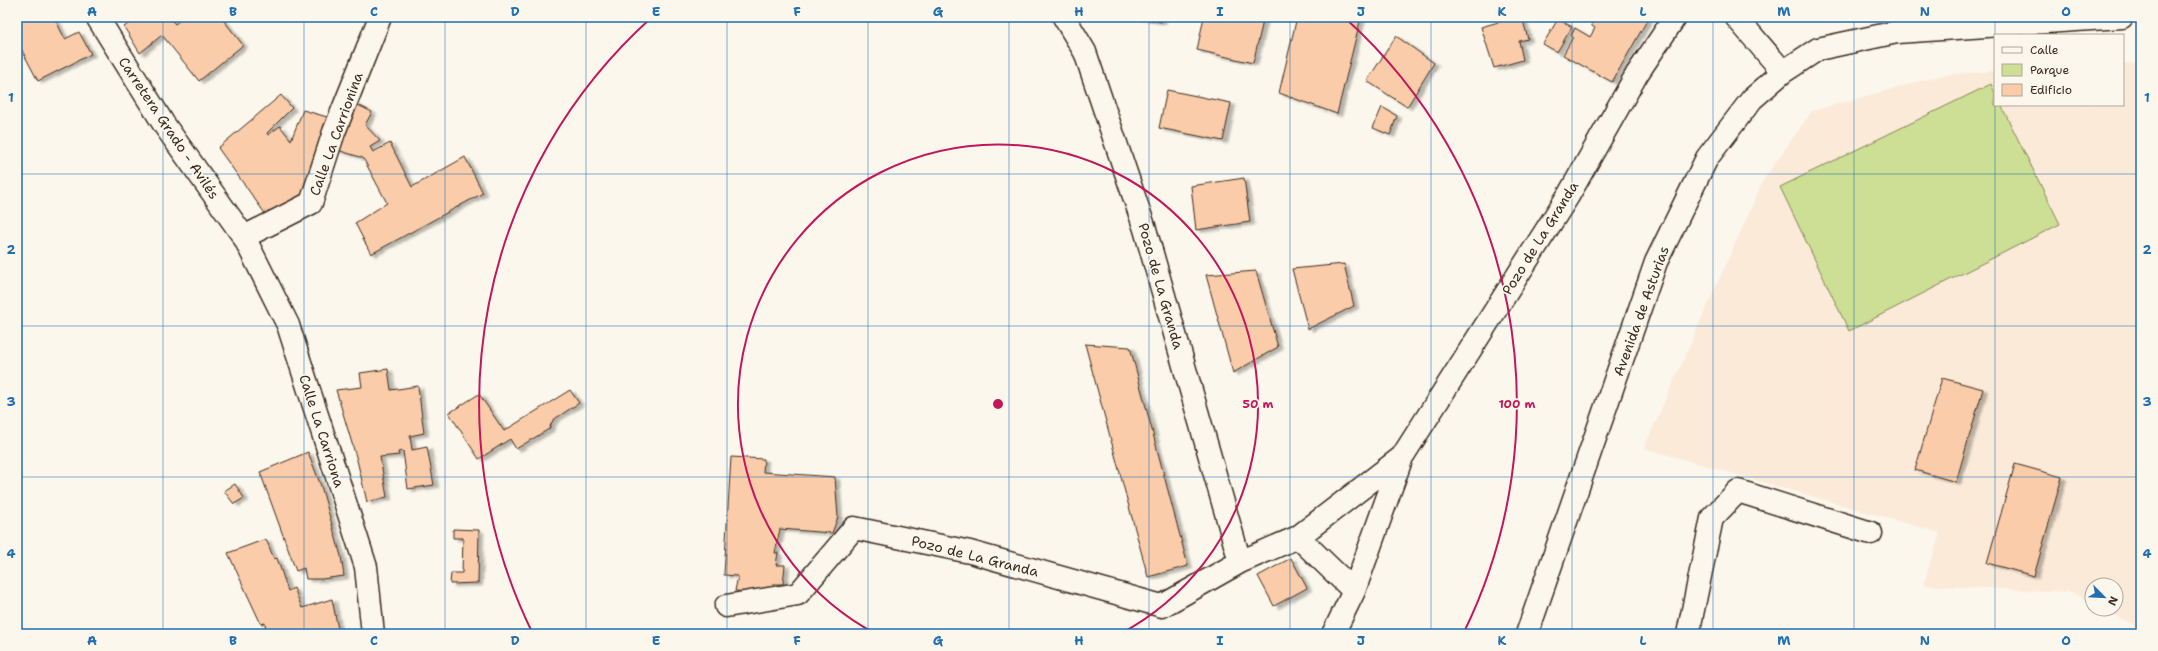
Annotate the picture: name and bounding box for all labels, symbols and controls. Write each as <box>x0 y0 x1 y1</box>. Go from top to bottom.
text: A <box>87 3 97 20</box>
text: B <box>229 3 237 20</box>
text: C <box>370 3 378 20</box>
text: D <box>510 3 520 20</box>
text: E <box>652 3 661 20</box>
text: F <box>793 3 801 20</box>
text: G <box>933 3 944 20</box>
text: H <box>1074 3 1084 20</box>
text: I <box>1216 3 1224 20</box>
text: J <box>1357 3 1365 20</box>
text: K <box>1498 3 1507 20</box>
text: L <box>1639 3 1647 20</box>
text: M <box>1777 3 1791 20</box>
text: N <box>1920 3 1930 20</box>
text: O <box>2061 3 2071 20</box>
legend <box>1994 34 2124 106</box>
text: Calle <box>2030 42 2059 58</box>
street label: Carretera Grado - Avilés <box>115 53 223 203</box>
text: Parque <box>2030 62 2069 78</box>
street label: Calle La Carrionina <box>305 70 367 198</box>
text: Edificio <box>2030 82 2072 98</box>
text: 1 <box>8 89 14 106</box>
text: 1 <box>2144 89 2150 106</box>
street label: Pozo de La Granda <box>1498 178 1582 298</box>
street label: Pozo de La Granda <box>1134 221 1188 351</box>
text: 2 <box>6 241 16 258</box>
text: 2 <box>2142 241 2152 258</box>
street label: Avenida de Asturias <box>1609 243 1673 379</box>
street label: Calle La Carriona <box>295 372 349 490</box>
text: 3 <box>6 393 16 410</box>
text: 3 <box>2142 393 2152 410</box>
text: 50 m <box>1243 396 1274 412</box>
text: 100 m <box>1499 396 1536 412</box>
centre of rings <box>991 397 1005 411</box>
street label: Pozo de La Granda <box>909 531 1041 581</box>
text: 4 <box>6 545 16 562</box>
text: 4 <box>2142 545 2152 562</box>
north arrow <box>2084 577 2124 617</box>
text: N <box>2104 594 2121 608</box>
text: A <box>87 632 97 649</box>
text: B <box>229 632 237 649</box>
text: C <box>370 632 378 649</box>
text: D <box>510 632 520 649</box>
text: E <box>652 632 661 649</box>
text: F <box>793 632 801 649</box>
text: G <box>933 632 944 649</box>
text: H <box>1074 632 1084 649</box>
text: I <box>1216 632 1224 649</box>
text: J <box>1357 632 1365 649</box>
text: K <box>1498 632 1507 649</box>
text: L <box>1639 632 1647 649</box>
text: M <box>1777 632 1791 649</box>
text: N <box>1920 632 1930 649</box>
text: O <box>2061 632 2071 649</box>

